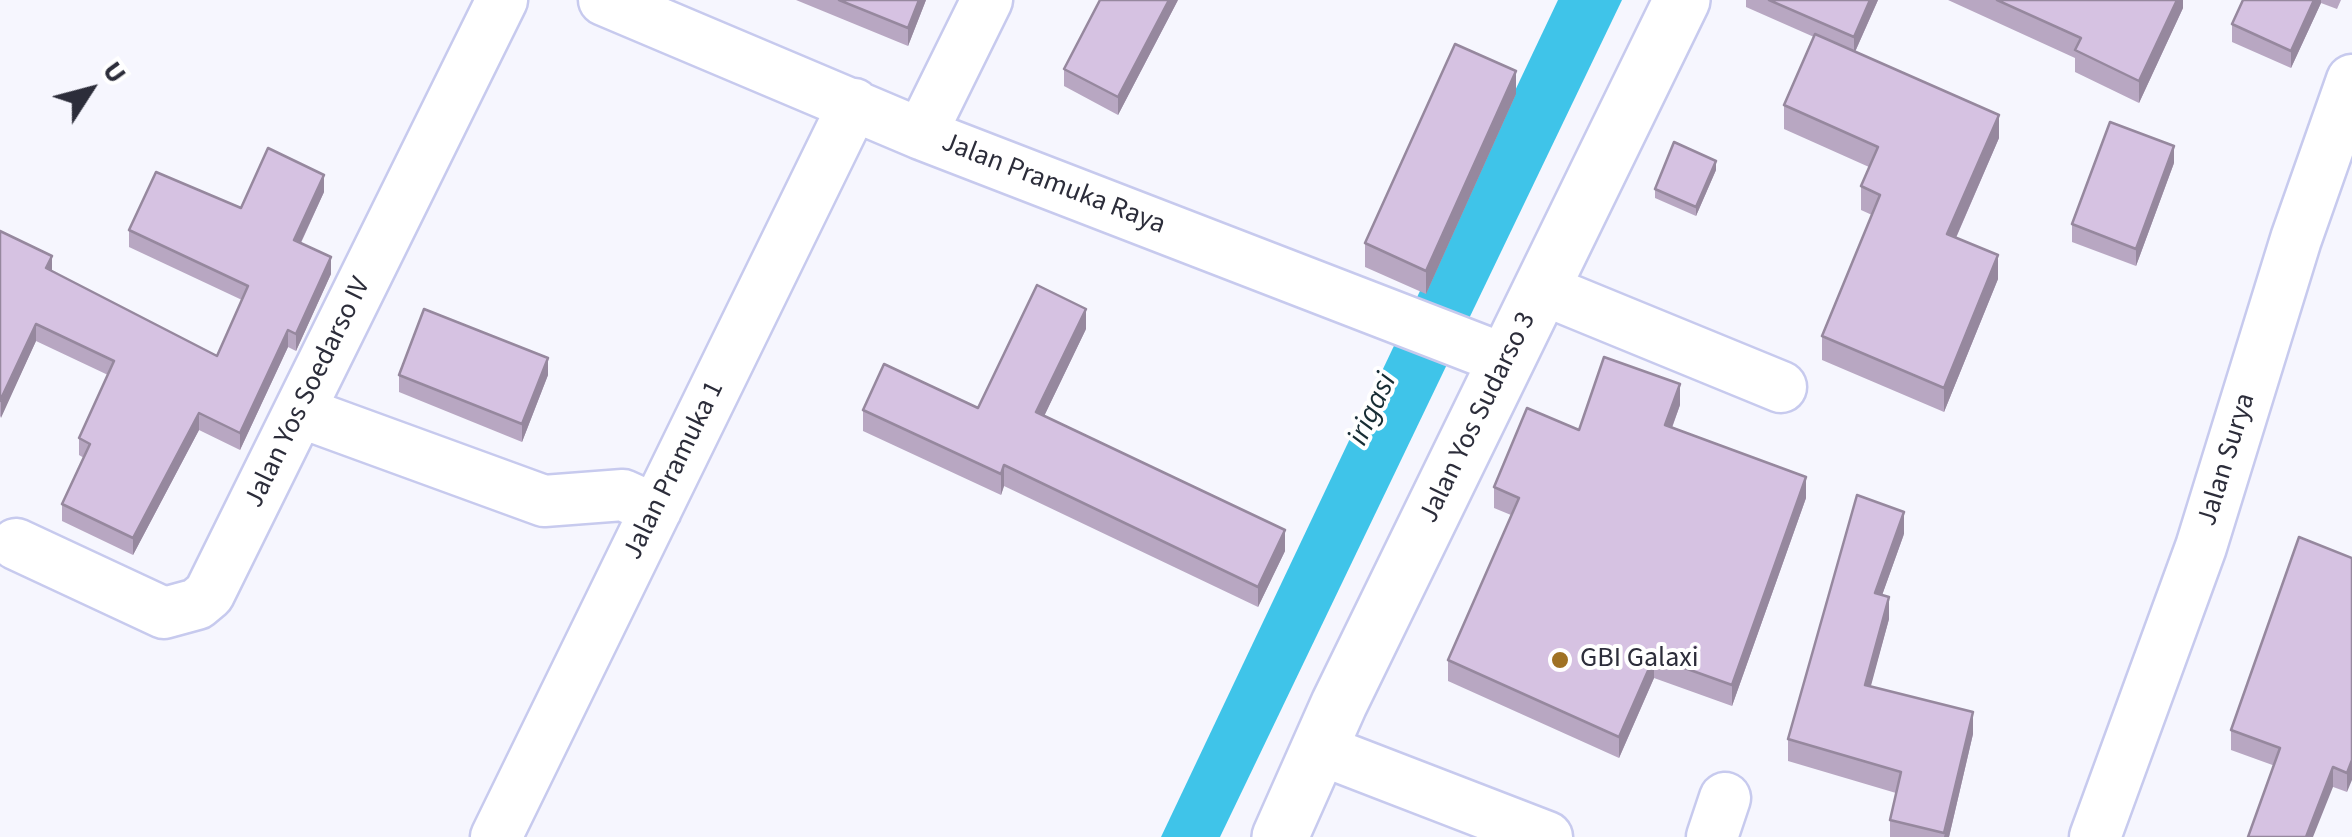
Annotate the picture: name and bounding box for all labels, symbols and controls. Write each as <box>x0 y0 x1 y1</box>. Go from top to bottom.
north arrow <box>40 40 140 140</box>
text: U <box>93 53 136 92</box>
street label: Jalan Pramuka Raya <box>936 127 1170 243</box>
street label: Jalan Yos Soedarso IV <box>239 272 379 514</box>
street label: Jalan Yos Sudarso 3 <box>1413 307 1545 529</box>
water label: irigasi <box>1342 368 1406 452</box>
street label: Jalan Pramuka 1 <box>617 376 733 566</box>
street label: Jalan Surya <box>2192 390 2264 530</box>
place label: GBI Galaxi <box>1580 643 1699 677</box>
marker: GBI Galaxi <box>1549 649 1571 671</box>

